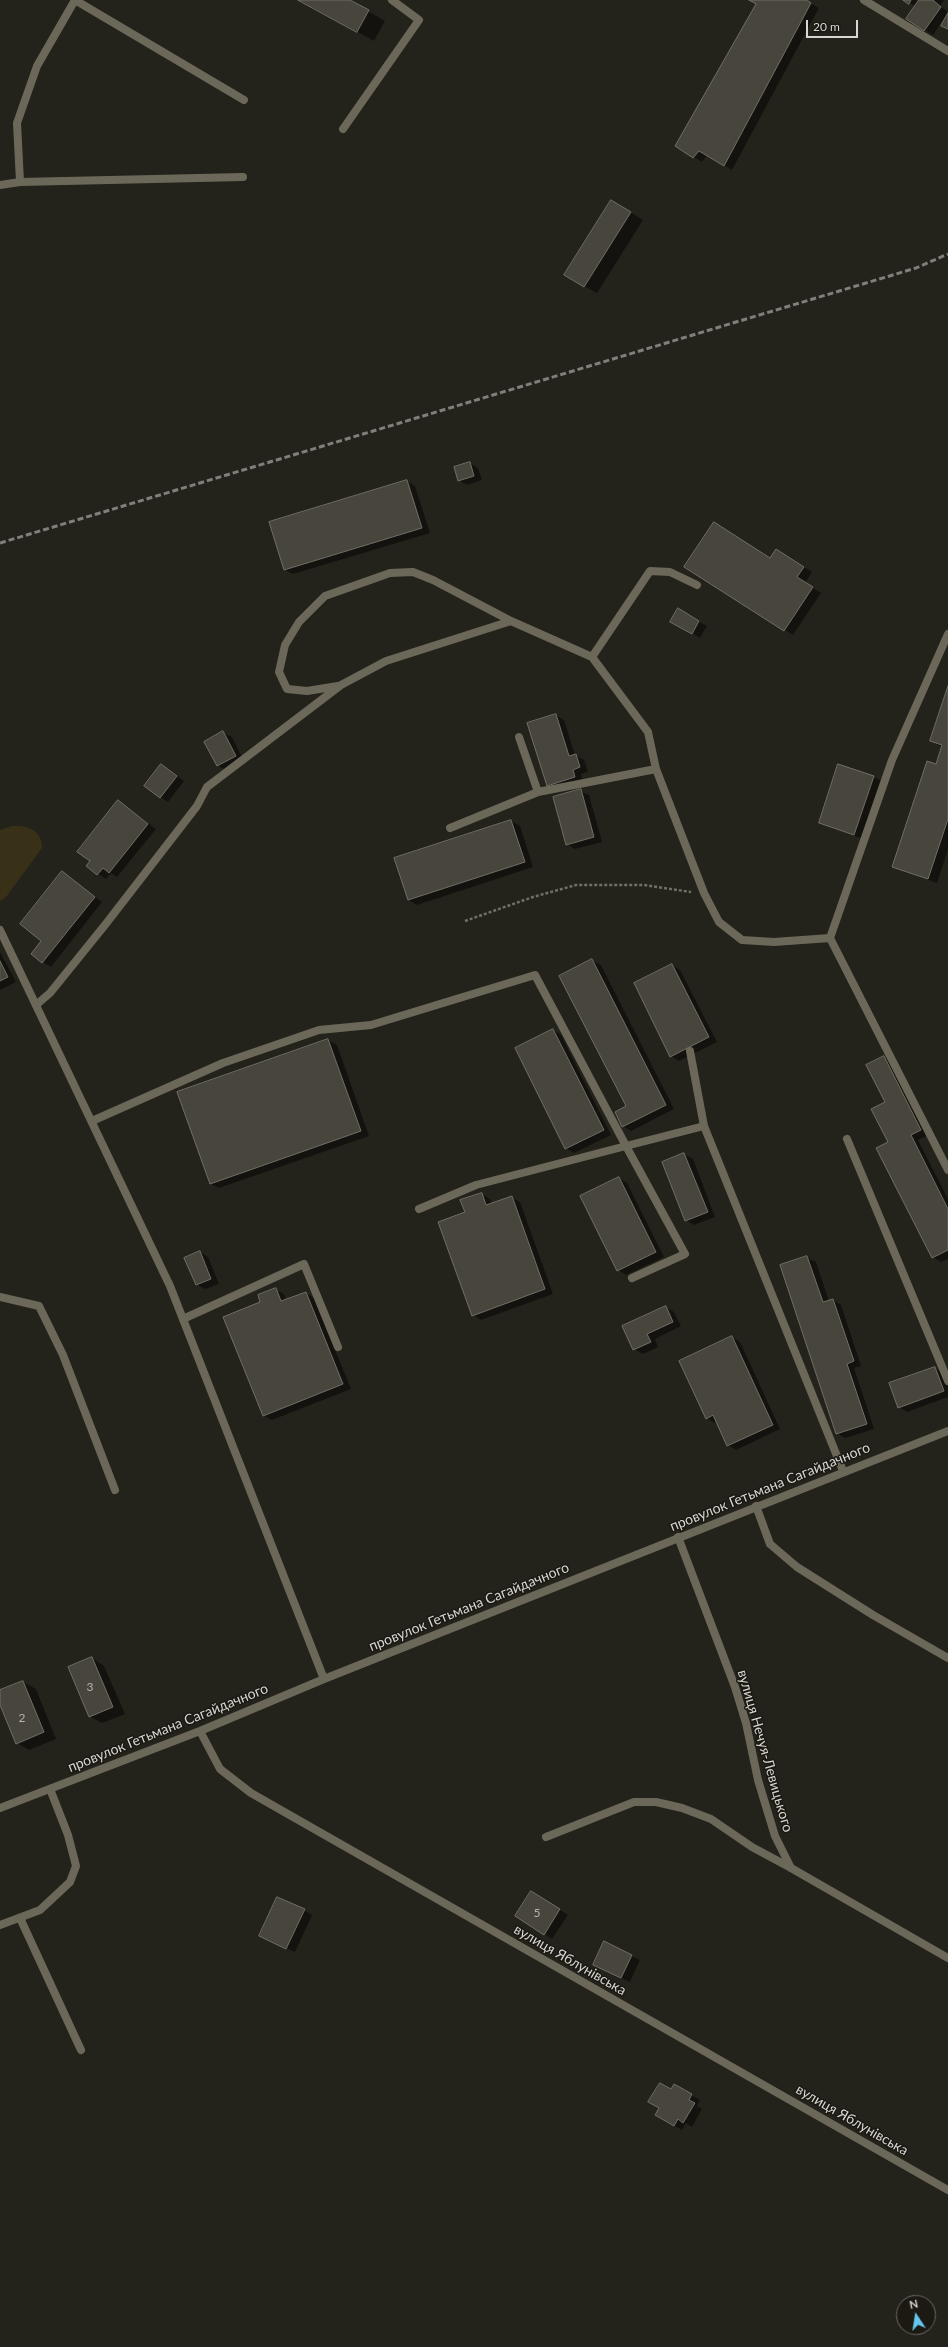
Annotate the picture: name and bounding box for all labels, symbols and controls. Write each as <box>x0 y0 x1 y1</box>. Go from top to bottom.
scale bar <box>808 12 860 38</box>
text: 20 m <box>813 19 840 34</box>
street label: провулок Гетьмана Сагайдачного <box>667 1439 873 1535</box>
street label: провулок Гетьмана Сагайдачного <box>366 1559 572 1655</box>
street label: вулиця Нечуя-Левицького <box>734 1668 796 1834</box>
street label: провулок Гетьмана Сагайдачного <box>65 1680 271 1776</box>
house number: 3 <box>87 1680 93 1694</box>
house number: 2 <box>19 1711 25 1725</box>
house number: 5 <box>534 1906 540 1920</box>
street label: вулиця Яблунівська <box>511 1921 629 1999</box>
street label: вулиця Яблунівська <box>793 2081 911 2159</box>
north arrow <box>896 2295 936 2335</box>
text: N <box>908 2297 919 2311</box>

